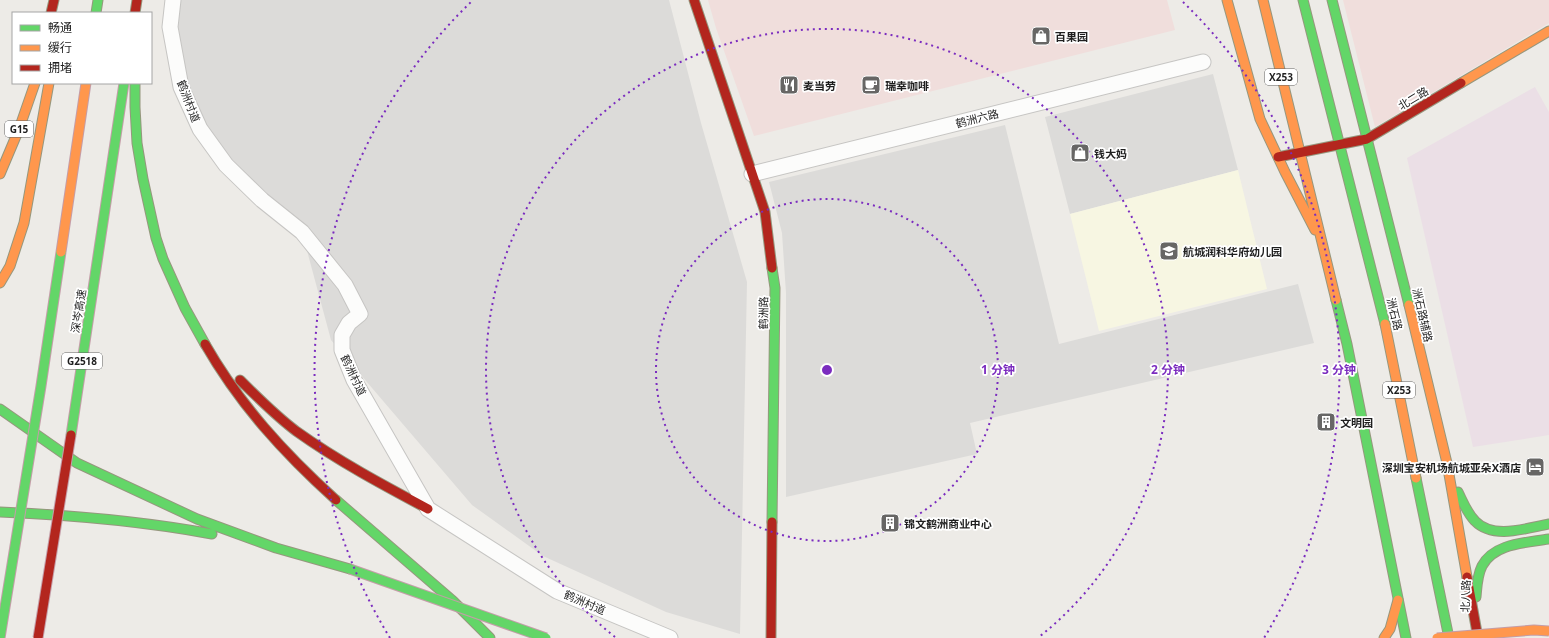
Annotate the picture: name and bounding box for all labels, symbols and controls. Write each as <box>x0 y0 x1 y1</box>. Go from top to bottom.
legend <box>12 12 152 84</box>
text: 畅通 <box>48 19 72 36</box>
shop icon: 百果园 <box>1030 25 1052 47</box>
place label: 百果园 <box>1055 29 1088 44</box>
text: 缓行 <box>48 39 72 56</box>
text: 拥堵 <box>48 59 72 76</box>
road number: X253 <box>1265 69 1297 85</box>
restaurant icon: 麦当劳 <box>778 74 800 96</box>
cafe icon: 瑞幸咖啡 <box>860 74 882 96</box>
street label: 鹤洲村道 <box>174 78 204 124</box>
place label: 麦当劳 <box>803 78 836 93</box>
place label: 瑞幸咖啡 <box>885 78 929 93</box>
street label: 北二路 <box>1395 83 1431 113</box>
street label: 鹤洲六路 <box>954 105 1000 131</box>
road number: G15 <box>5 121 33 137</box>
shop icon: 钱大妈 <box>1069 142 1091 164</box>
place label: 钱大妈 <box>1094 146 1127 161</box>
school or university icon: 航城润科华府幼儿园 <box>1158 240 1180 262</box>
place label: 航城润科华府幼儿园 <box>1183 244 1282 259</box>
street label: 洲石路辅路 <box>1410 287 1436 343</box>
street label: 深岑高速 <box>67 288 89 334</box>
street label: 鹤洲路 <box>755 296 771 330</box>
street label: 洲石路 <box>1384 296 1406 332</box>
street label: 鹤洲村道 <box>338 352 370 398</box>
road number: G2518 <box>62 353 102 369</box>
text: 1 分钟 <box>981 361 1015 378</box>
text: 2 分钟 <box>1151 361 1185 378</box>
text: 3 分钟 <box>1322 361 1356 378</box>
centre of rings <box>820 363 834 377</box>
road number: X253 <box>1383 382 1415 398</box>
building icon: 文明园 <box>1315 411 1337 433</box>
place label: 文明园 <box>1340 415 1373 430</box>
hotel icon: 深圳宝安机场航城亚朵X酒店 <box>1524 456 1546 478</box>
place label: 深圳宝安机场航城亚朵X酒店 <box>1382 460 1521 475</box>
building icon: 锦文鹤洲商业中心 <box>879 512 901 534</box>
place label: 锦文鹤洲商业中心 <box>904 516 992 531</box>
street label: 北八路 <box>1457 579 1473 613</box>
street label: 鹤洲村道 <box>562 587 608 617</box>

